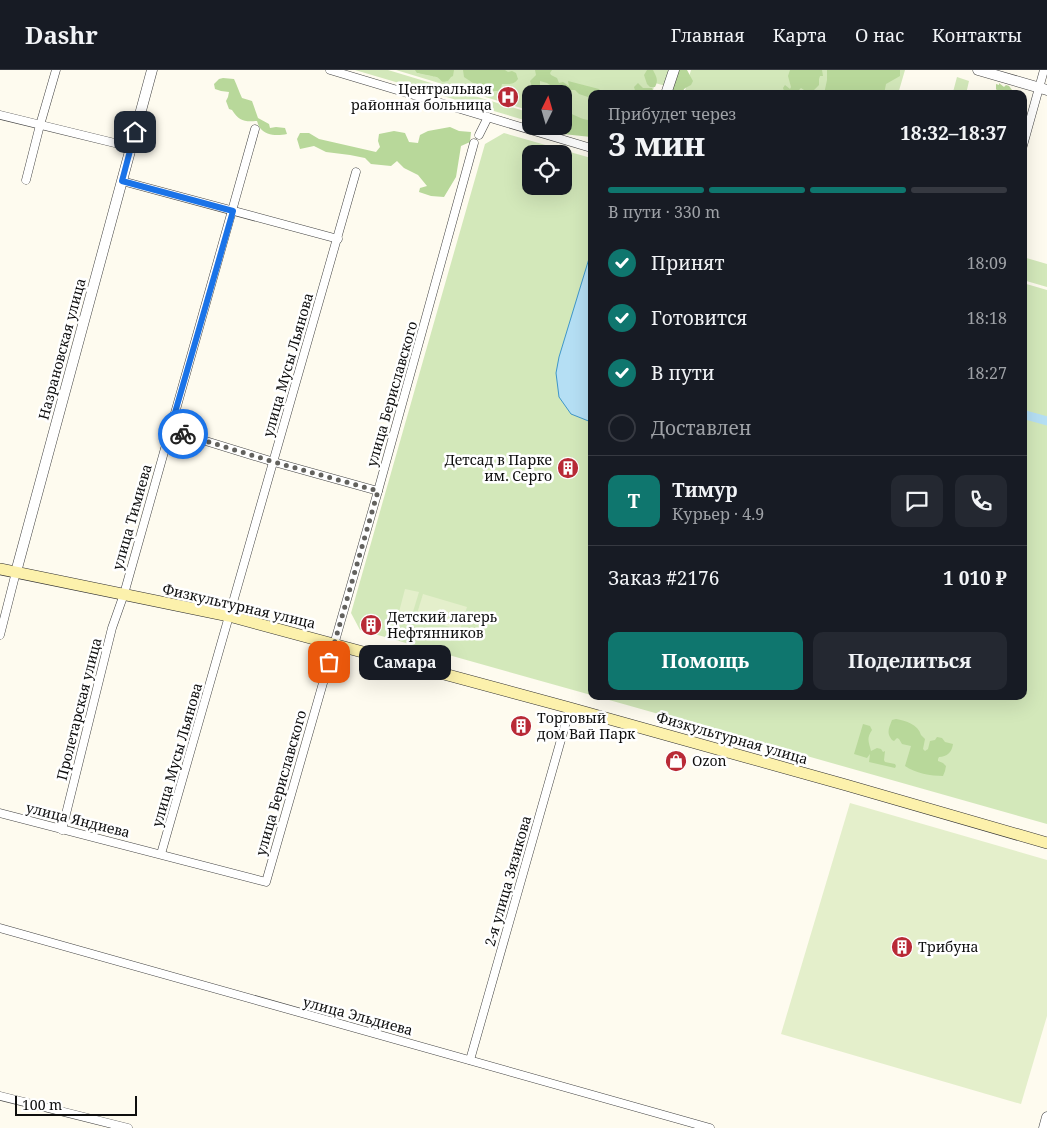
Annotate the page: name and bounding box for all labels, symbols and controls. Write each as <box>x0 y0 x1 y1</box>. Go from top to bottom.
text: Dashr <box>25 18 98 51</box>
text: Главная <box>671 23 745 47</box>
text: Карта <box>773 23 827 47</box>
text: О нас <box>855 23 904 47</box>
text: Контакты <box>932 23 1022 47</box>
place label: Центральная районная больница <box>351 79 492 114</box>
hospital icon: Центральная районная больница <box>496 85 520 109</box>
north arrow <box>522 85 572 135</box>
map controls <box>522 85 572 195</box>
text: Прибудет через <box>608 103 736 125</box>
pin <box>114 111 156 153</box>
icon: home <box>121 118 149 146</box>
text: 18:32–18:37 <box>900 120 1007 146</box>
text: 3 мин <box>608 122 705 165</box>
button: locate <box>522 145 572 195</box>
text: В пути · 330 m <box>608 201 720 223</box>
icon: check <box>608 249 636 277</box>
text: Принят <box>651 250 725 276</box>
text: 18:09 <box>967 252 1007 274</box>
street label: Назрановская улица <box>33 276 90 422</box>
street label: улица Мусы Льянова <box>258 291 317 439</box>
icon: check <box>608 304 636 332</box>
text: Готовится <box>651 305 747 331</box>
text: 18:18 <box>967 307 1007 329</box>
street label: улица Бериславского <box>362 319 421 469</box>
icon: check <box>608 359 636 387</box>
text: В пути <box>651 360 715 386</box>
text: 18:27 <box>967 362 1007 384</box>
courier <box>158 409 208 459</box>
text: Доставлен <box>651 415 751 441</box>
icon: bike <box>169 420 197 448</box>
place label: Детсад в Парке им. Серго <box>444 450 552 485</box>
building icon: Детсад в Парке им. Серго <box>556 456 580 480</box>
street label: улица Тимиева <box>107 462 156 572</box>
button: chat <box>891 475 943 527</box>
button: phone <box>955 475 1007 527</box>
text: Тимур <box>672 477 738 503</box>
text: Т <box>628 488 640 514</box>
text: Курьер · 4.9 <box>672 503 764 525</box>
text: Заказ #2176 <box>608 565 719 591</box>
text: 1 010 ₽ <box>943 565 1007 591</box>
street label: Физкультурная улица <box>160 579 318 632</box>
place label: Детский лагерь Нефтянников <box>387 607 498 642</box>
building icon: Детский лагерь Нефтянников <box>359 613 383 637</box>
button: Помощь <box>608 632 803 690</box>
button: Поделиться <box>813 632 1007 690</box>
street label: Пролетарская улица <box>52 636 105 782</box>
pin <box>308 641 350 683</box>
callout: Самара <box>359 644 452 680</box>
icon: bag <box>315 648 343 676</box>
text: Самара <box>374 651 436 673</box>
street label: улица Мусы Льянова <box>147 681 206 829</box>
street label: Физкультурная улица <box>654 707 810 768</box>
street label: улица Бериславского <box>251 708 310 858</box>
place label: Торговый дом Вай Парк <box>537 708 636 743</box>
building icon: Торговый дом Вай Парк <box>509 714 533 738</box>
shop icon: Ozon <box>664 749 688 773</box>
place label: Ozon <box>692 751 727 770</box>
street label: улица Яндиева <box>24 797 132 842</box>
street label: 2-я улица Зязикова <box>480 813 535 948</box>
building icon: Трибуна <box>890 935 914 959</box>
place label: Трибуна <box>918 937 979 956</box>
street label: улица Эльдиева <box>301 992 415 1039</box>
scale bar <box>15 1093 138 1116</box>
text: 100 m <box>22 1095 62 1114</box>

